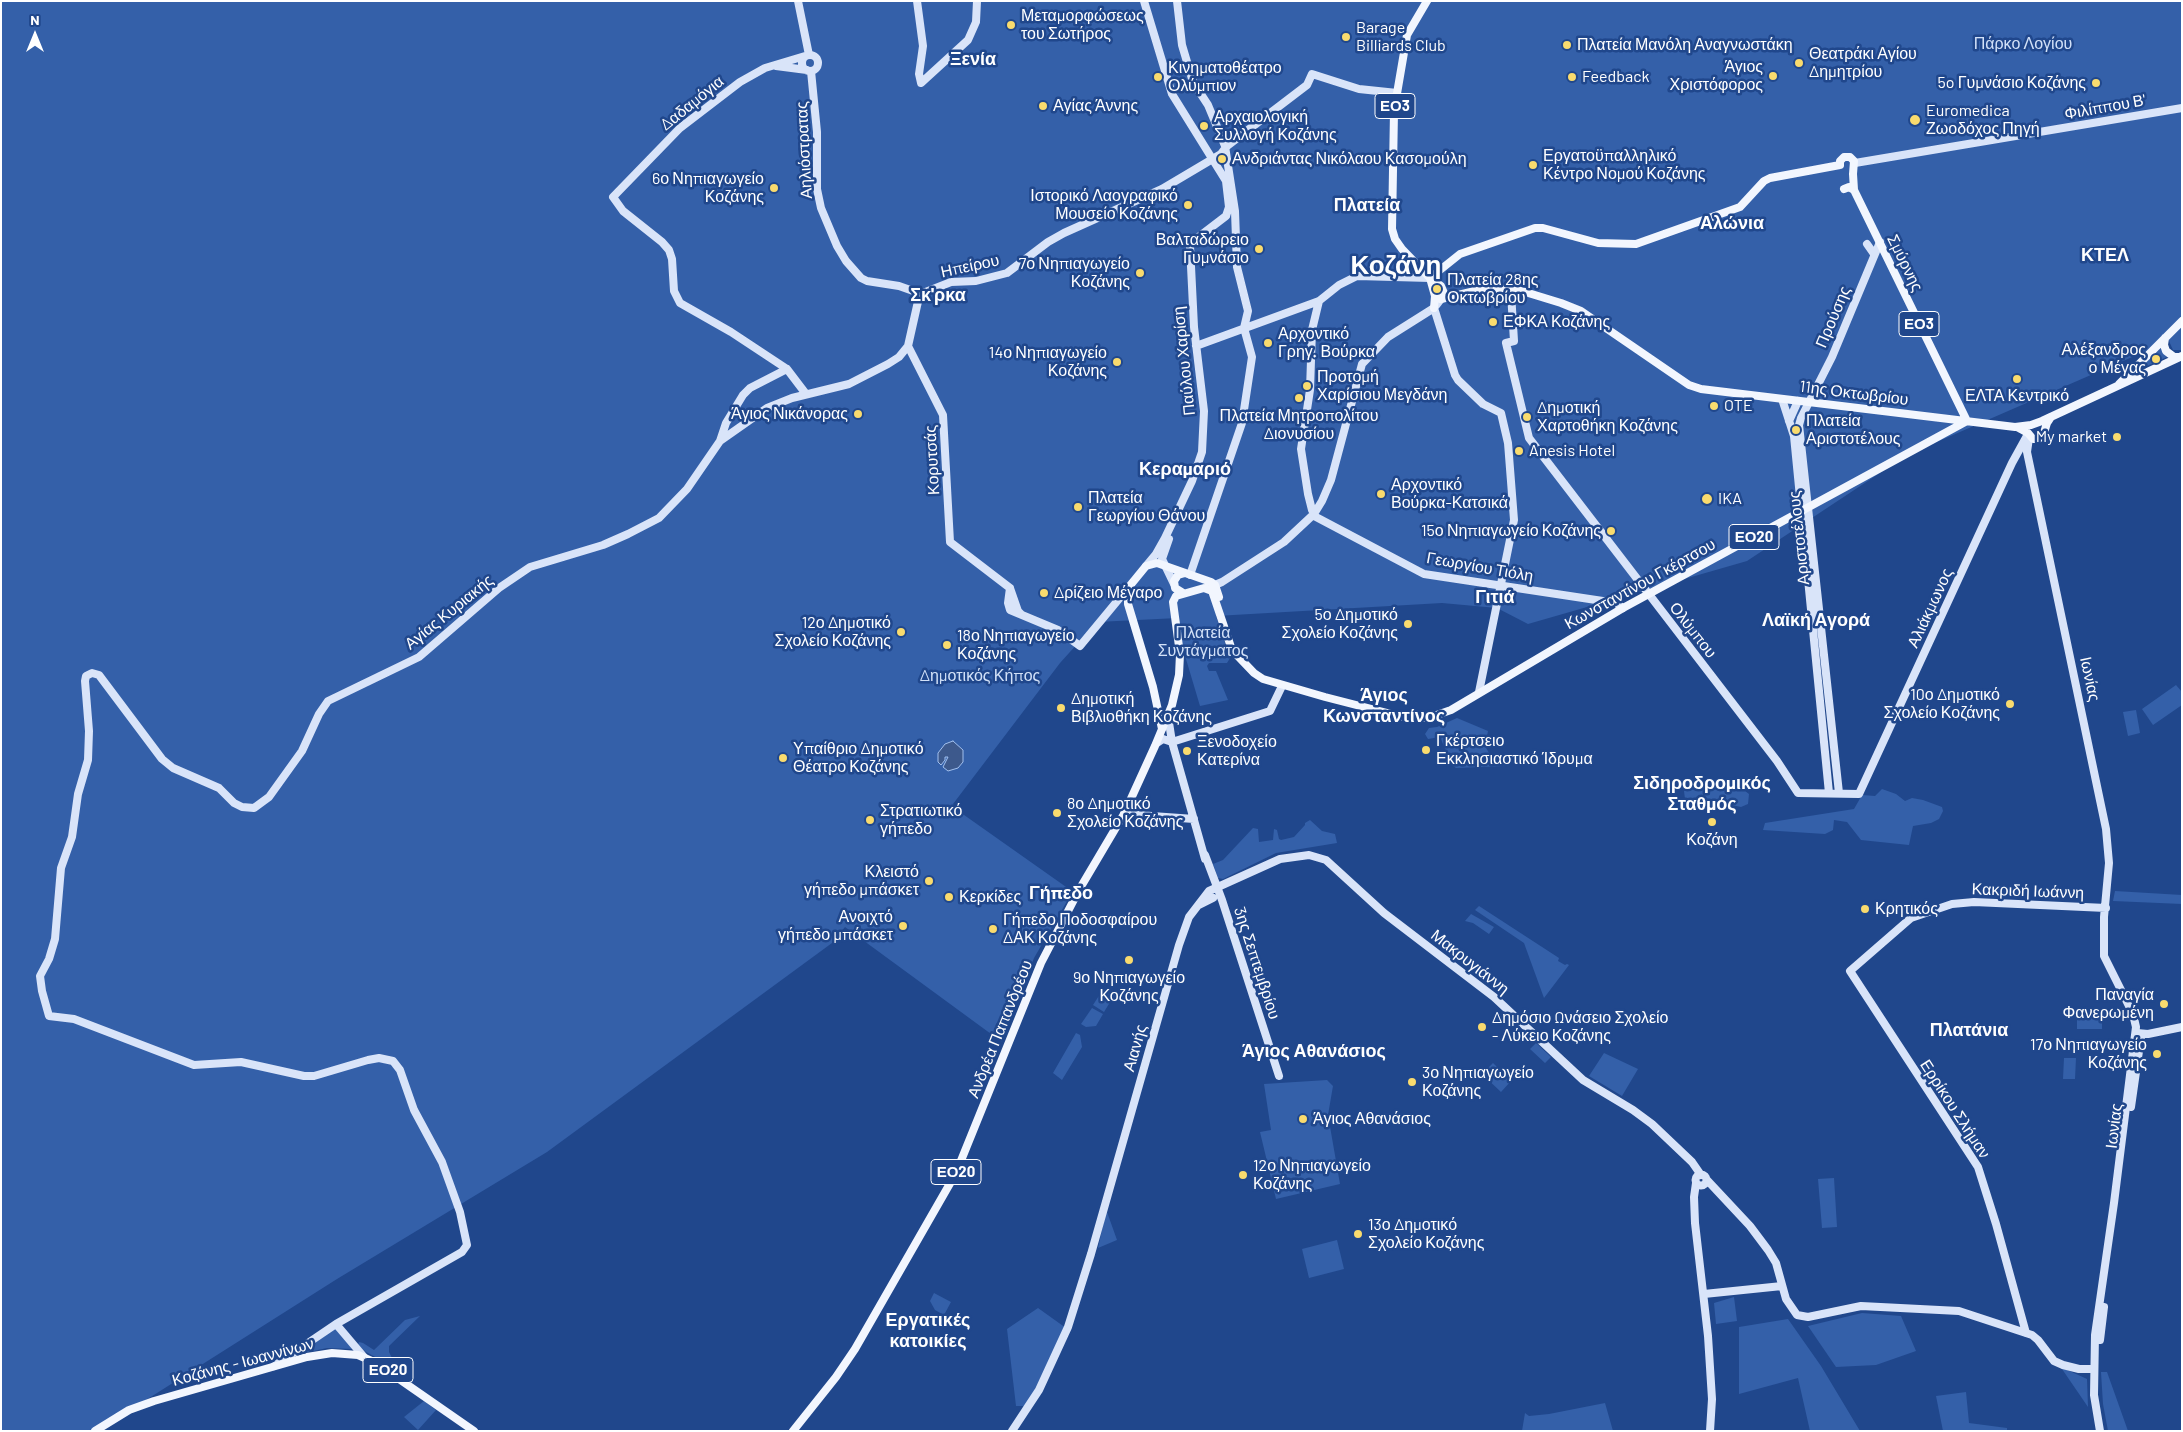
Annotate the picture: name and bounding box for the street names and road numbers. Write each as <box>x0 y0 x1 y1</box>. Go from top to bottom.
street label: Δαδαμόγια <box>656 72 728 134</box>
street label: Φιλίππου Β' <box>2063 90 2147 124</box>
road number: ΕΟ3 <box>1375 94 1415 118</box>
street label: Αηλιόστρατας <box>792 101 816 199</box>
street label: Σμύρνης <box>1883 231 1927 295</box>
street label: Ηπείρου <box>939 250 1001 282</box>
street label: Προύσης <box>1812 283 1854 351</box>
street label: Παύλου Χαρίση <box>1169 306 1199 416</box>
road number: ΕΟ3 <box>1899 312 1939 336</box>
street label: 11ης Οκτωβρίου <box>1798 377 1910 409</box>
street label: Κορυτσάς <box>921 424 943 496</box>
street label: Αριστοτέλους <box>1785 490 1813 586</box>
road number: ΕΟ20 <box>1729 524 1779 550</box>
street label: Κωνσταντίνου Γκέρτσου <box>1561 535 1719 633</box>
street label: Γεωργίου Τιόλη <box>1425 548 1535 586</box>
street label: Αλιάκμωνος <box>1903 565 1957 651</box>
street label: Αγίας Κυριακής <box>401 571 497 653</box>
street label: Ολύμπου <box>1665 598 1721 662</box>
street label: Ιωνίας <box>2076 655 2104 703</box>
street label: Κακριδή Ιωάννη <box>1971 879 2085 903</box>
street label: 3ης Σεπτεμβρίου <box>1230 904 1284 1022</box>
street label: Μακρυγιάννη <box>1427 925 1513 999</box>
street label: Ανδρέα Παπανδρέου <box>964 957 1036 1101</box>
street label: Αιανής <box>1119 1022 1151 1074</box>
street label: Ερρίκου Σλήμαν <box>1916 1056 1994 1162</box>
street label: Ιωνίας <box>2102 1102 2126 1150</box>
road number: ΕΟ20 <box>931 1160 981 1184</box>
street label: Κοζάνης - Ιωαννίνων <box>170 1334 316 1390</box>
road number: ΕΟ20 <box>363 1358 413 1382</box>

